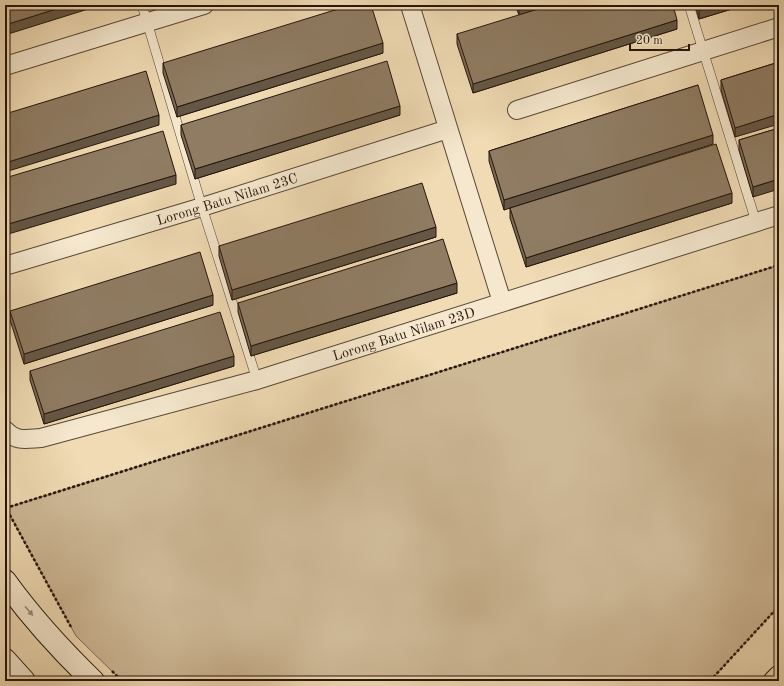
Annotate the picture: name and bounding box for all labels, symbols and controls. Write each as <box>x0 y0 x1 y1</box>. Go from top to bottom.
scale bar <box>630 26 689 52</box>
text: 20 m <box>636 35 663 47</box>
street label: Lorong Batu Nilam 23C <box>155 171 300 228</box>
street label: Lorong Batu Nilam 23D <box>331 306 477 364</box>
one-way arrow <box>24 607 33 616</box>

